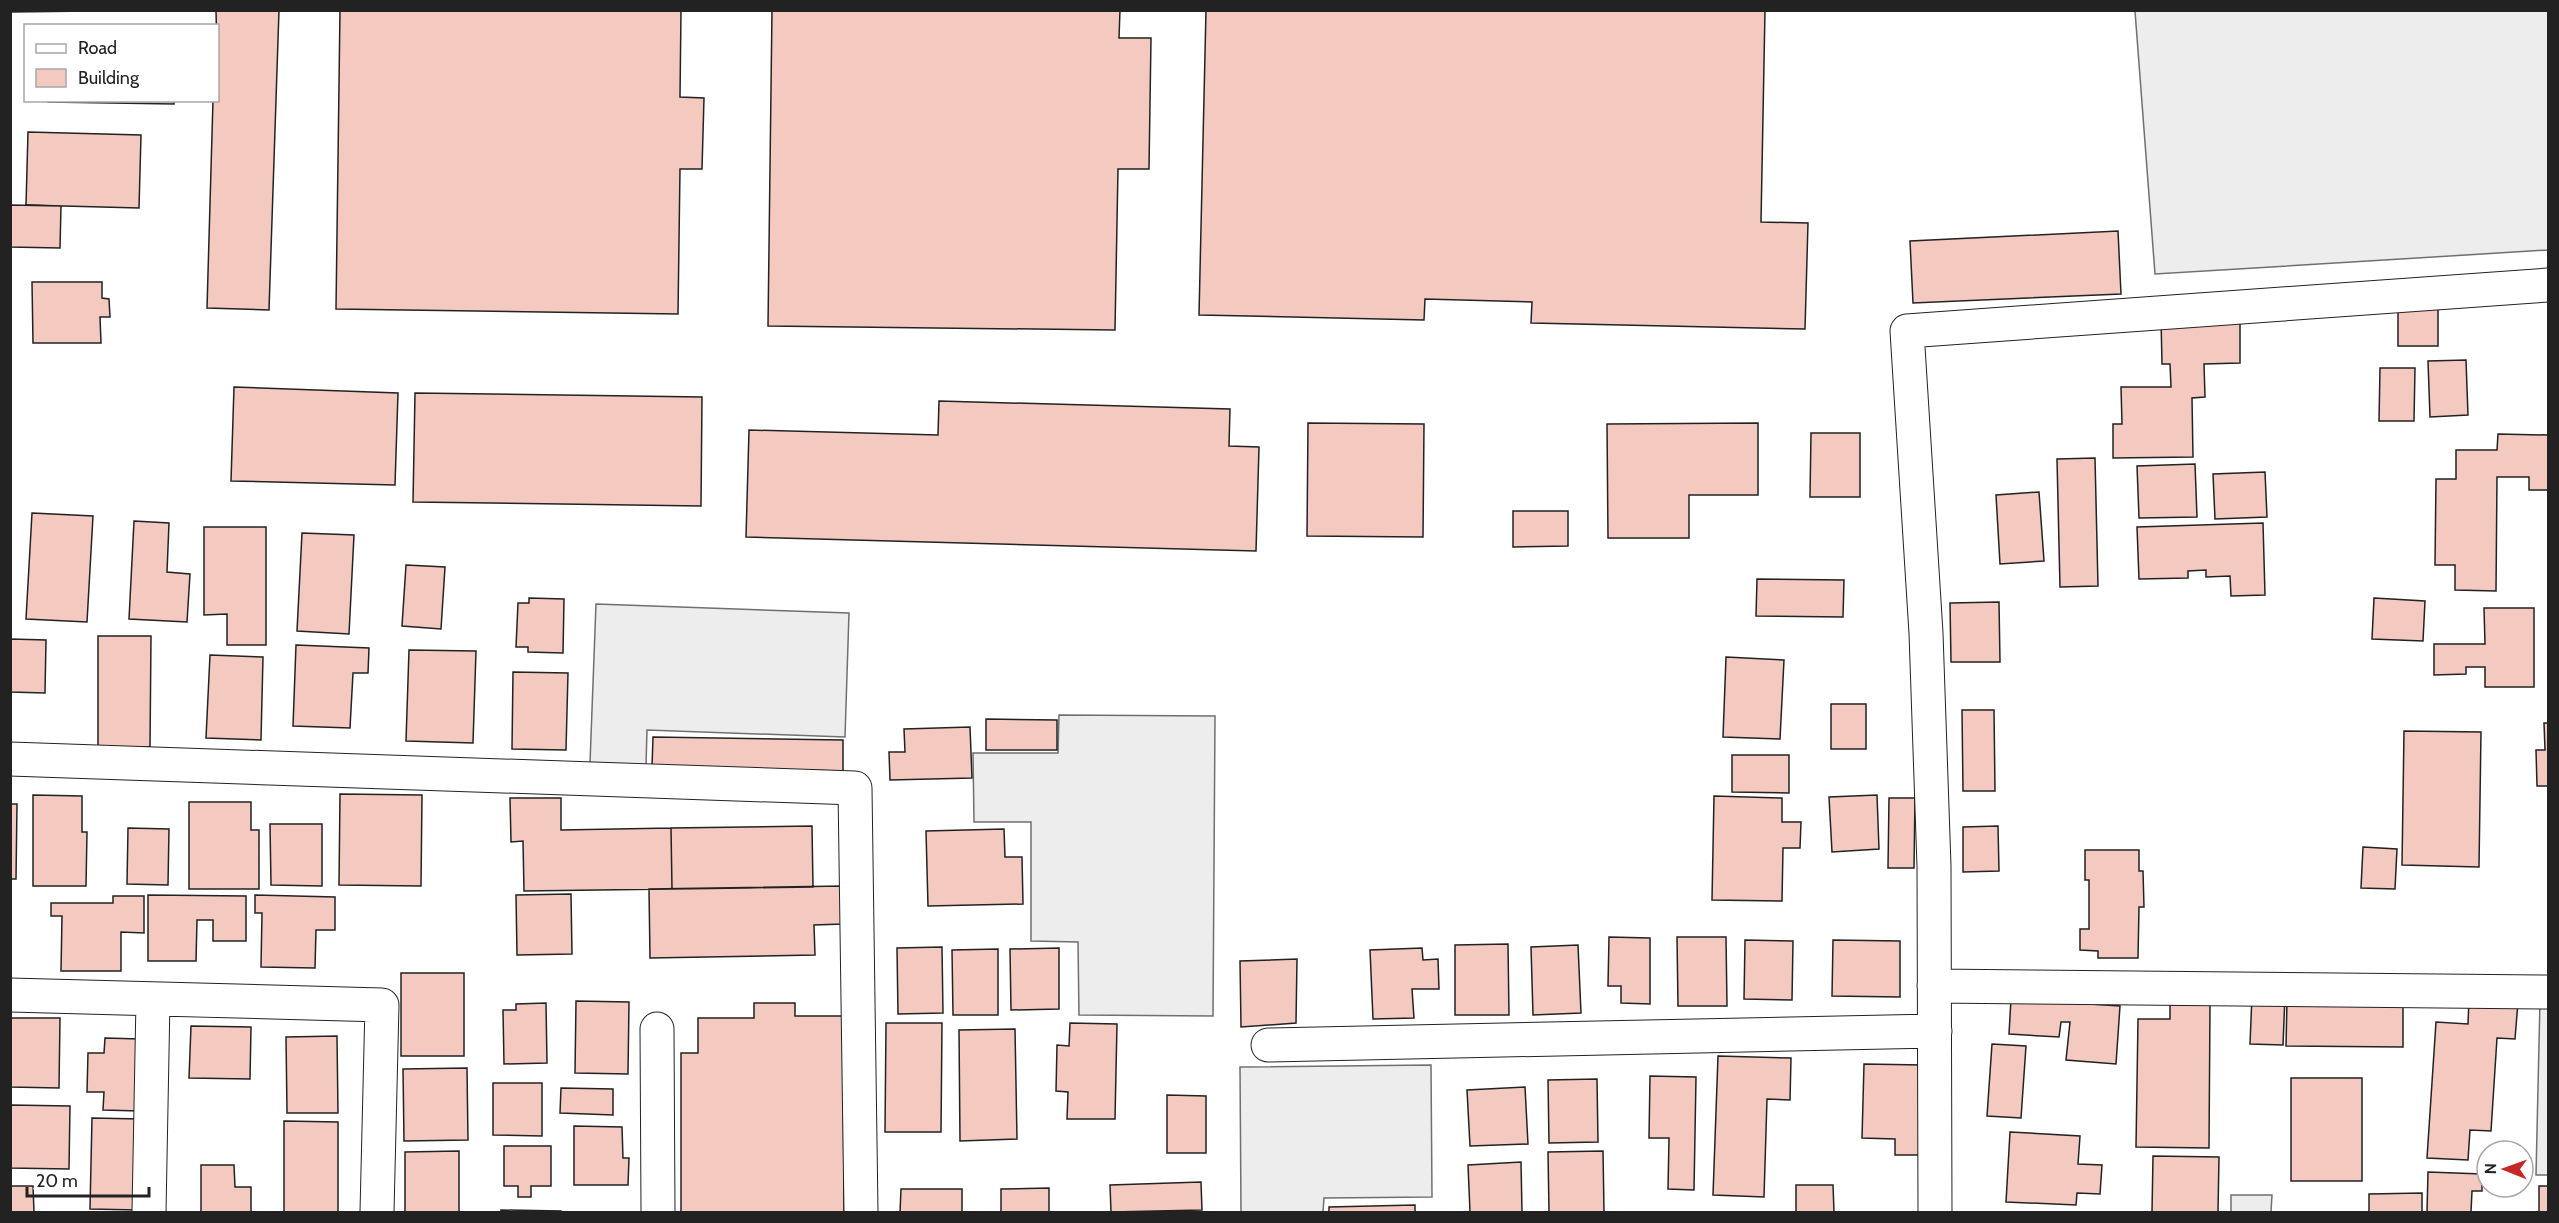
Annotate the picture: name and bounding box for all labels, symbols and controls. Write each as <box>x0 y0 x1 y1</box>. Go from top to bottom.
legend <box>24 24 219 102</box>
text: Road <box>78 37 117 59</box>
text: Building <box>78 67 140 89</box>
north arrow <box>2475 1139 2535 1199</box>
scale bar <box>27 1160 148 1198</box>
text: N <box>2481 1163 2500 1175</box>
text: 20 m <box>36 1170 78 1192</box>

